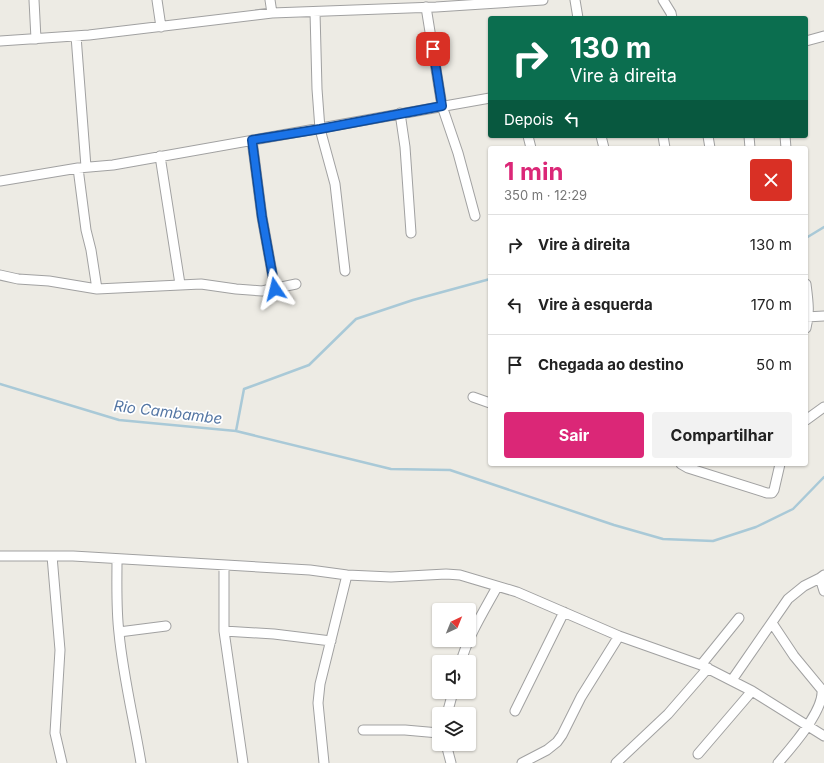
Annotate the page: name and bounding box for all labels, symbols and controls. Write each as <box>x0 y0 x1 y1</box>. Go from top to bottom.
text: 130 m <box>570 31 651 65</box>
pin <box>416 32 450 66</box>
icon: right <box>504 32 556 84</box>
icon: arrive <box>422 38 444 60</box>
text: Vire à direita <box>570 65 677 86</box>
icon: left <box>561 108 583 130</box>
text: Depois <box>504 110 553 129</box>
text: 1 min <box>504 157 563 186</box>
button: close <box>750 159 792 201</box>
text: 350 m · 12:29 <box>504 187 587 203</box>
icon: right <box>504 234 526 256</box>
text: Vire à direita <box>538 235 630 254</box>
text: 130 m <box>750 235 792 254</box>
position arrow <box>254 268 296 310</box>
icon: left <box>504 294 526 316</box>
text: Vire à esquerda <box>538 295 653 314</box>
text: 170 m <box>751 295 792 314</box>
icon: arrive <box>504 354 526 376</box>
text: Chegada ao destino <box>538 355 684 374</box>
text: 50 m <box>756 355 792 374</box>
water label: Rio Cambambe <box>113 396 223 428</box>
button: Sair <box>504 412 644 458</box>
button: Compartilhar <box>652 412 792 458</box>
north arrow <box>432 603 476 647</box>
map controls <box>432 603 476 751</box>
button: sound <box>432 655 476 699</box>
button: layers <box>432 707 476 751</box>

